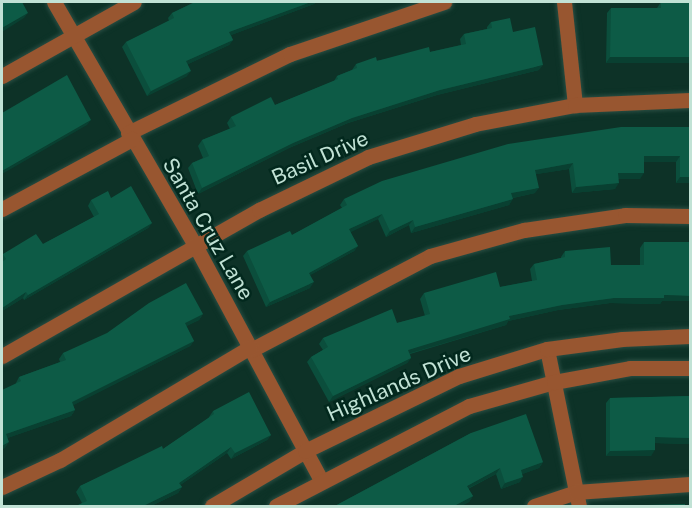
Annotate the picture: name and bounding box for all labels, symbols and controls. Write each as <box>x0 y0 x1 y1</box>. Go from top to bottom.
street label: Basil Drive <box>268 125 372 191</box>
street label: Santa Cruz Lane <box>157 154 259 304</box>
street label: Highlands Drive <box>323 341 475 427</box>

